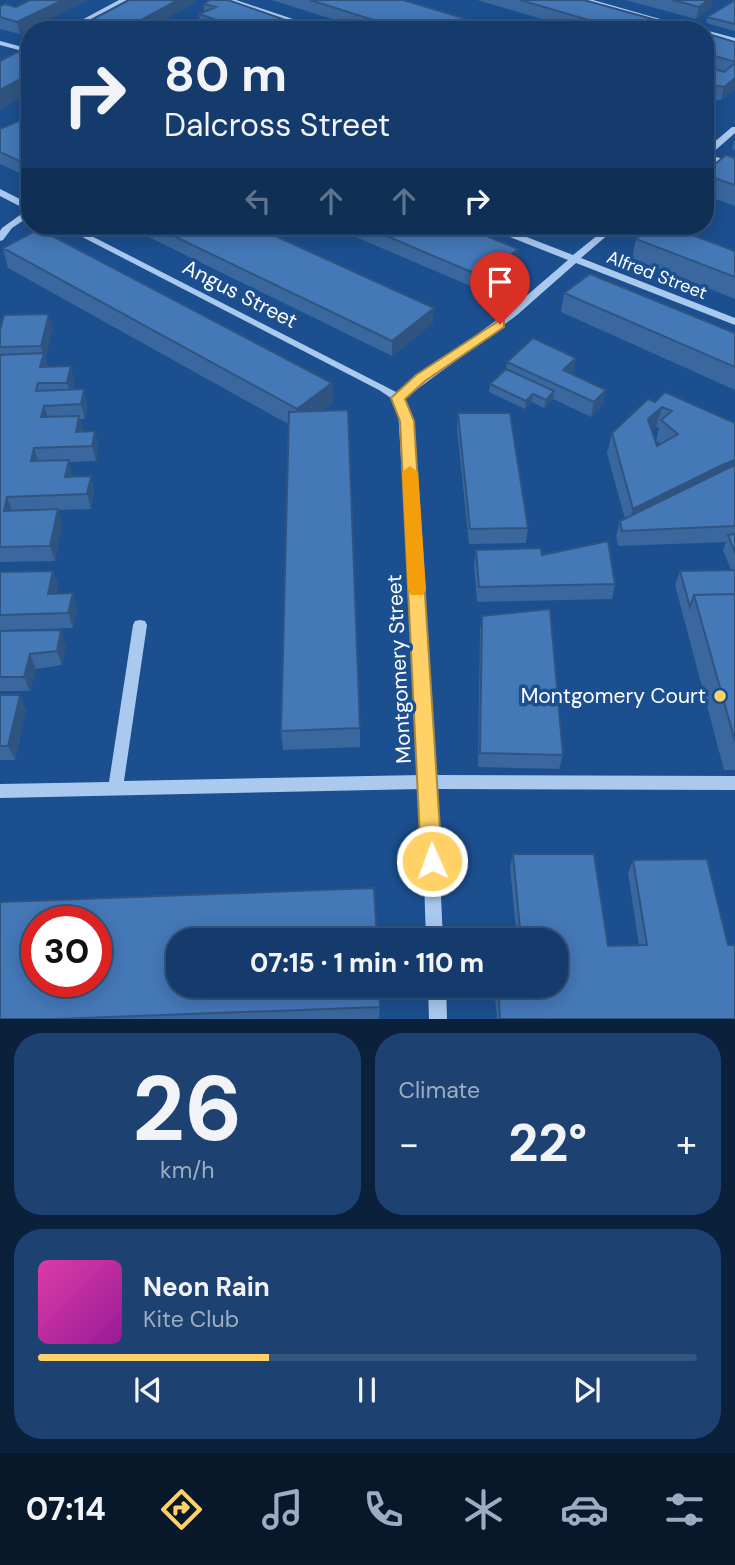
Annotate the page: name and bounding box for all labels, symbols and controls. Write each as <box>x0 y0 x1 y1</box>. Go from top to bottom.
text: 80 m <box>164 42 287 106</box>
icon: right <box>49 49 140 140</box>
text: Dalcross Street <box>164 104 390 146</box>
icon: left <box>239 182 277 220</box>
icon: ahead <box>312 182 350 220</box>
icon: ahead <box>385 182 423 220</box>
icon: right <box>458 182 496 220</box>
street label: Alfred Street <box>603 245 711 305</box>
pin <box>470 252 530 324</box>
street label: Angus Street <box>178 253 302 335</box>
icon: arrive <box>481 263 519 301</box>
street label: Montgomery Street <box>380 574 418 764</box>
place label: Montgomery Court <box>521 682 706 710</box>
marker: Montgomery Court <box>712 688 728 704</box>
position arrow <box>395 824 469 898</box>
speed limit sign: 30 <box>21 906 112 997</box>
text: 07:15 · 1 min · 110 m <box>250 946 484 980</box>
text: 26 <box>132 1050 242 1168</box>
text: Climate <box>399 1075 480 1105</box>
text: 22° <box>508 1109 587 1177</box>
text: − <box>399 1119 419 1169</box>
text: + <box>676 1119 697 1169</box>
text: km/h <box>160 1155 214 1185</box>
text: Neon Rain <box>143 1270 270 1304</box>
text: Kite Club <box>143 1304 239 1334</box>
icon: previous <box>129 1371 167 1409</box>
icon: pause <box>348 1371 386 1409</box>
icon: next <box>568 1371 606 1409</box>
icon: directions <box>157 1485 206 1534</box>
icon: music <box>258 1485 307 1534</box>
icon: phone <box>359 1485 408 1534</box>
icon: climate <box>459 1485 508 1534</box>
icon: car <box>560 1485 609 1534</box>
icon: filters <box>660 1485 709 1534</box>
text: 07:14 <box>26 1488 106 1530</box>

